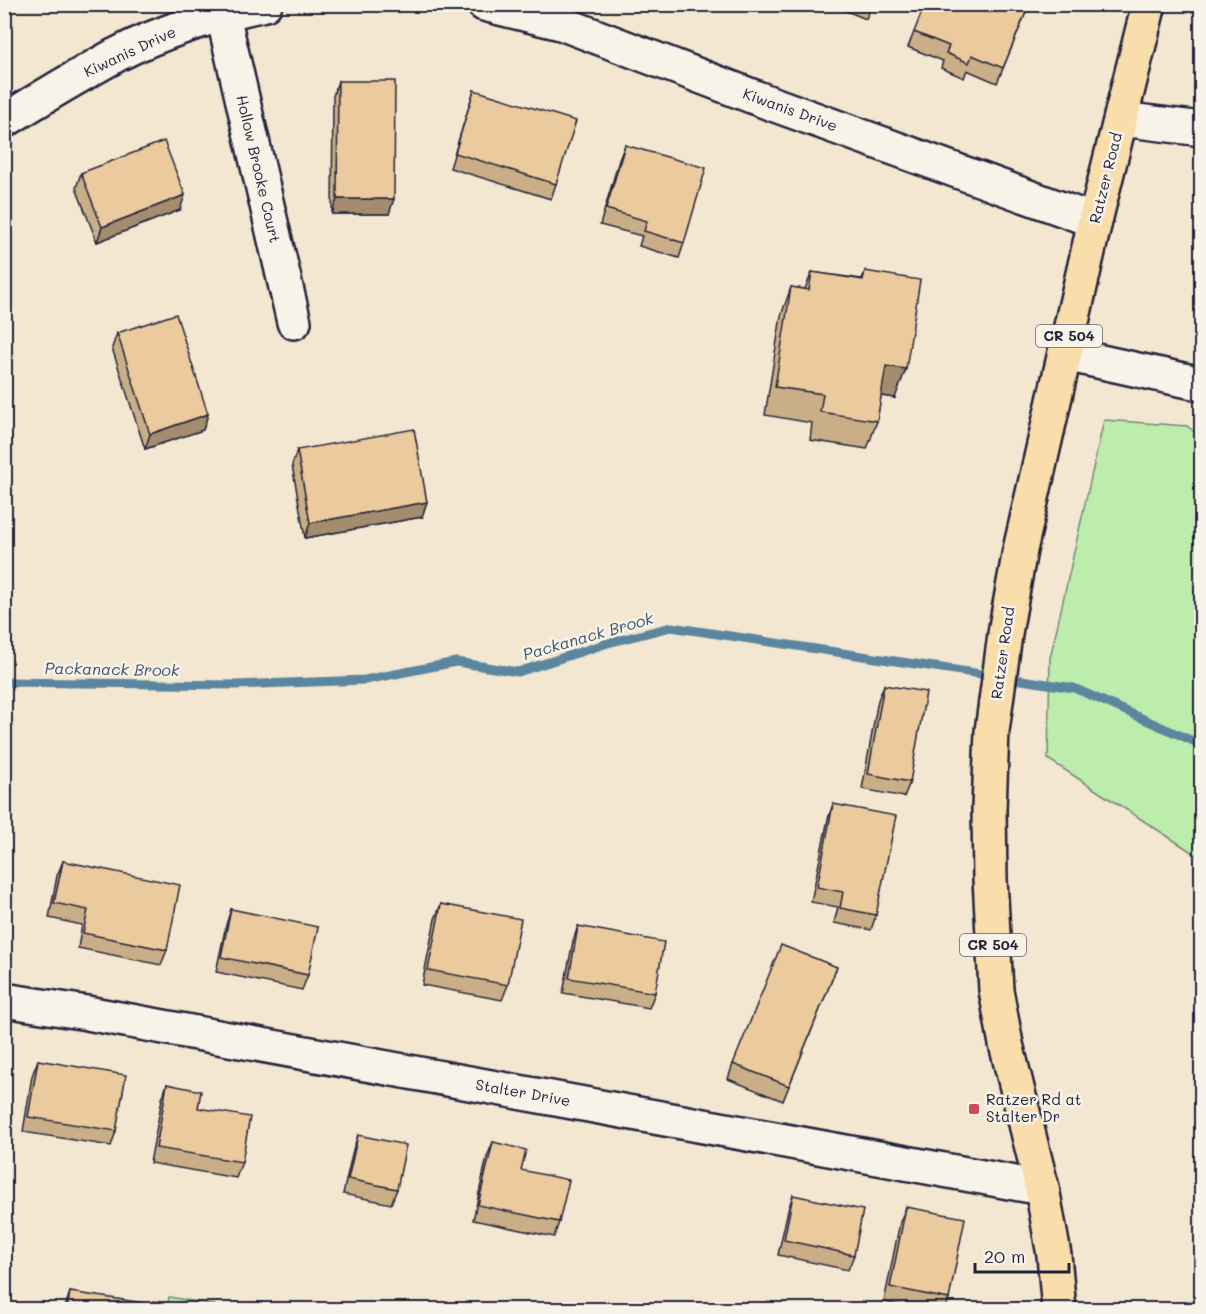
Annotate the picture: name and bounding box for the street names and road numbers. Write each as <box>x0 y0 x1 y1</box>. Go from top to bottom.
street label: Kiwanis Drive <box>80 21 179 81</box>
street label: Kiwanis Drive <box>740 83 840 135</box>
street label: Hollow Brooke Court <box>232 93 286 245</box>
street label: Ratzer Road <box>1084 130 1126 225</box>
road number: CR 504 <box>1036 325 1102 347</box>
street label: Ratzer Road <box>986 605 1018 700</box>
road number: CR 504 <box>960 934 1026 956</box>
street label: Stalter Drive <box>474 1074 572 1110</box>

